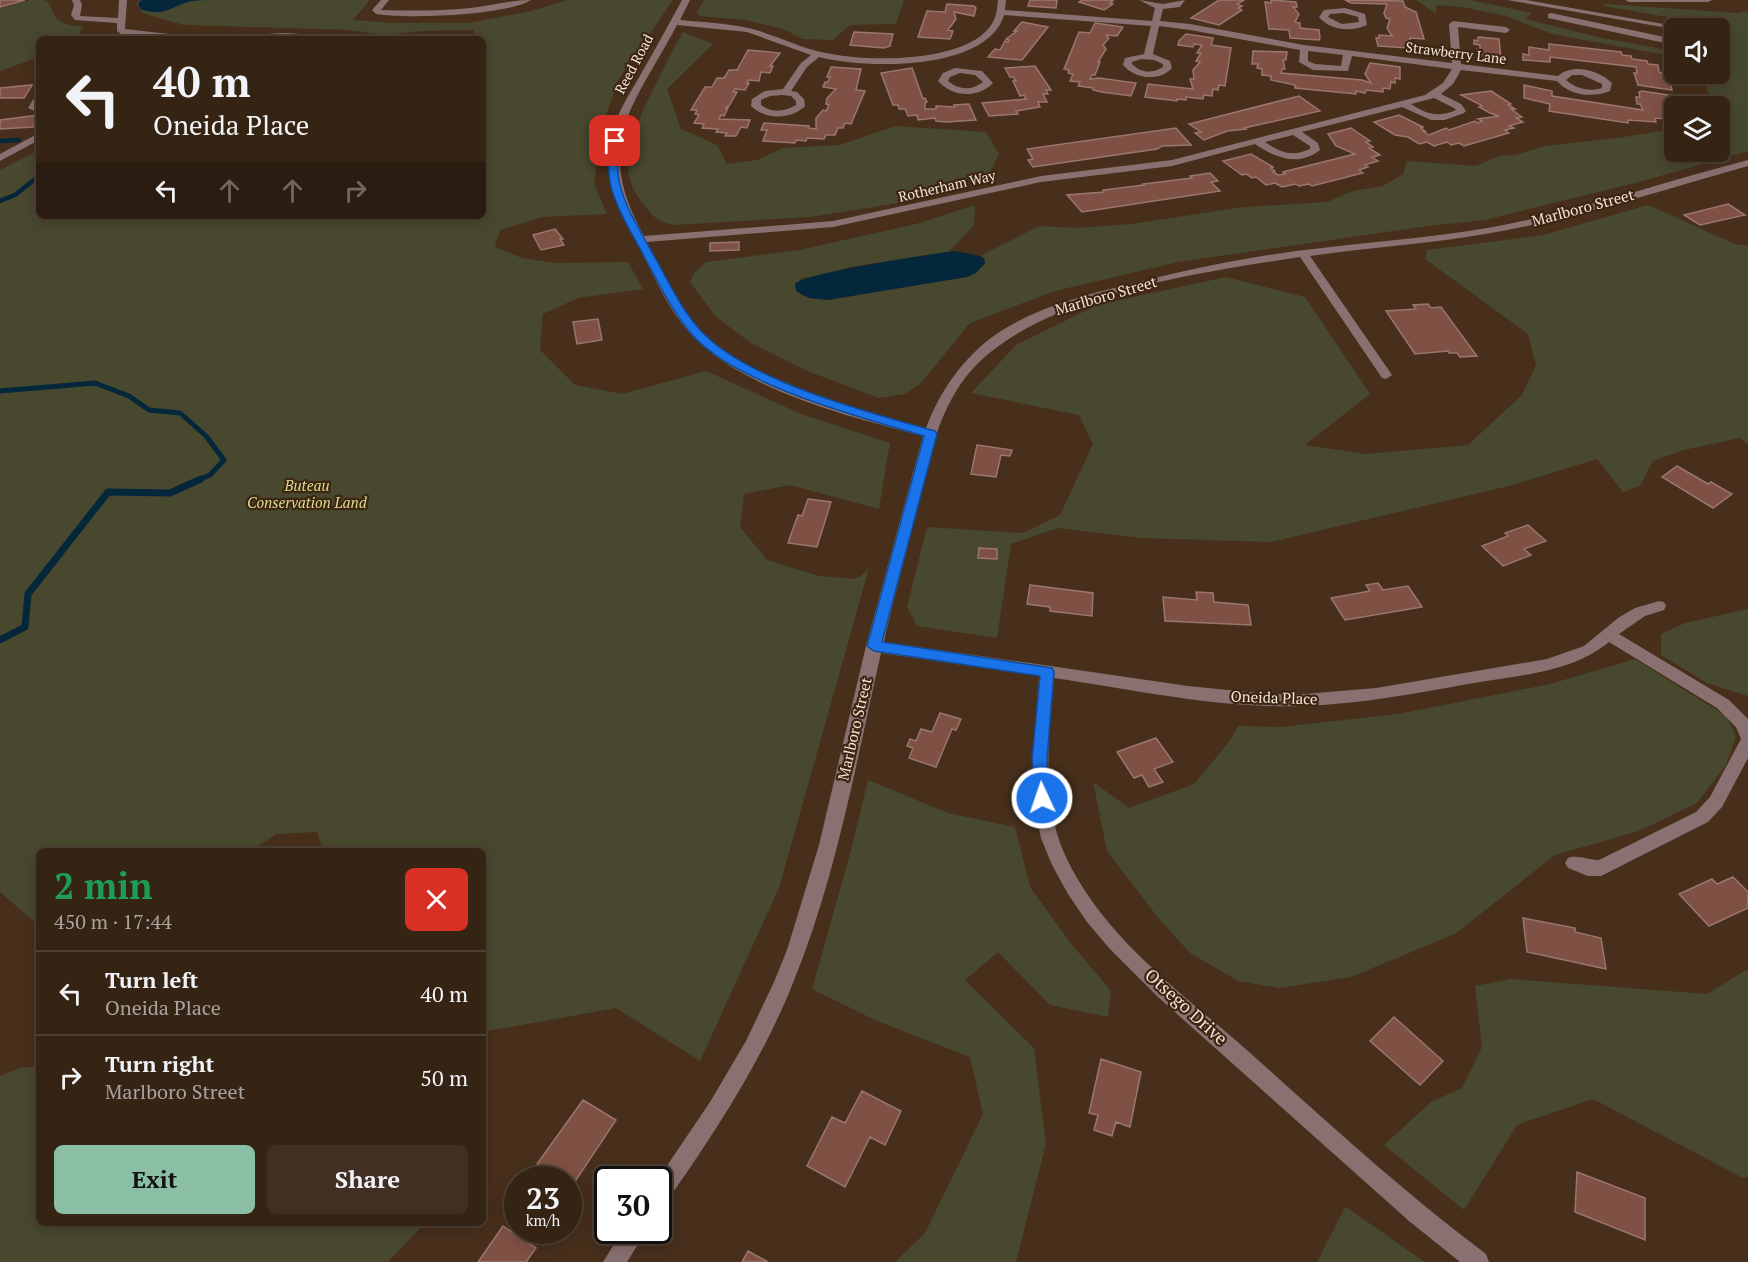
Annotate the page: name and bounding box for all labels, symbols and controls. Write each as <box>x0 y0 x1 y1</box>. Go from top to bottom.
map controls <box>1664 18 1730 162</box>
button: sound <box>1664 18 1730 84</box>
street label: Reed Road <box>610 30 657 97</box>
street label: Strawberry Lane <box>1404 37 1508 68</box>
text: 40 m <box>153 53 251 109</box>
icon: left <box>54 60 132 138</box>
button: layers <box>1664 96 1730 162</box>
text: Oneida Place <box>153 107 309 143</box>
pin <box>589 115 640 166</box>
icon: arrive <box>598 124 631 157</box>
street label: Rotherham Way <box>896 165 998 206</box>
icon: left <box>150 174 183 207</box>
icon: ahead <box>213 174 246 207</box>
icon: ahead <box>276 174 309 207</box>
icon: right <box>339 174 372 207</box>
street label: Marlboro Street <box>1529 184 1636 230</box>
street label: Marlboro Street <box>1052 271 1159 319</box>
park label: Buteau Conservation Land <box>247 475 368 512</box>
street label: Marlboro Street <box>832 675 876 782</box>
street label: Oneida Place <box>1230 685 1318 709</box>
position arrow <box>1010 766 1074 830</box>
text: 2 min <box>54 862 152 909</box>
button: close <box>405 868 468 931</box>
text: 450 m · 17:44 <box>54 908 172 935</box>
street label: Otsego Drive <box>1140 963 1233 1050</box>
text: Turn left <box>105 965 198 994</box>
icon: left <box>54 977 87 1010</box>
text: 40 m <box>420 979 468 1008</box>
text: Oneida Place <box>105 994 221 1021</box>
text: Turn right <box>105 1049 214 1078</box>
icon: right <box>54 1061 87 1094</box>
text: 50 m <box>420 1063 468 1092</box>
text: Marlboro Street <box>105 1078 245 1105</box>
button: Exit <box>54 1145 255 1214</box>
button: Share <box>267 1145 468 1214</box>
speed limit sign: 30 <box>594 1166 672 1244</box>
text: 23 <box>526 1178 560 1218</box>
text: km/h <box>526 1210 560 1230</box>

